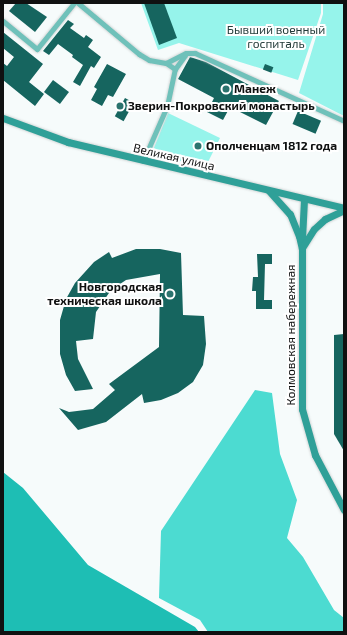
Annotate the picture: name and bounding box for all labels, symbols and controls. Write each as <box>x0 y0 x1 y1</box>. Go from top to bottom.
park label: Бывший военный госпиталь <box>227 23 325 51</box>
place label: Манеж <box>234 82 276 96</box>
marker: Манеж <box>221 84 231 94</box>
place label: Зверин-Покровский монастырь <box>128 99 315 113</box>
marker: Зверин-Покровский монастырь <box>115 101 125 111</box>
place label: Ополченцам 1812 года <box>206 139 337 153</box>
street label: Великая улица <box>132 141 216 173</box>
marker: Ополченцам 1812 года <box>193 141 203 151</box>
street label: Колмовская набережная <box>284 264 298 406</box>
place label: Новгородская техническая школа <box>47 280 162 308</box>
marker: Новгородская техническая школа <box>165 289 175 299</box>

